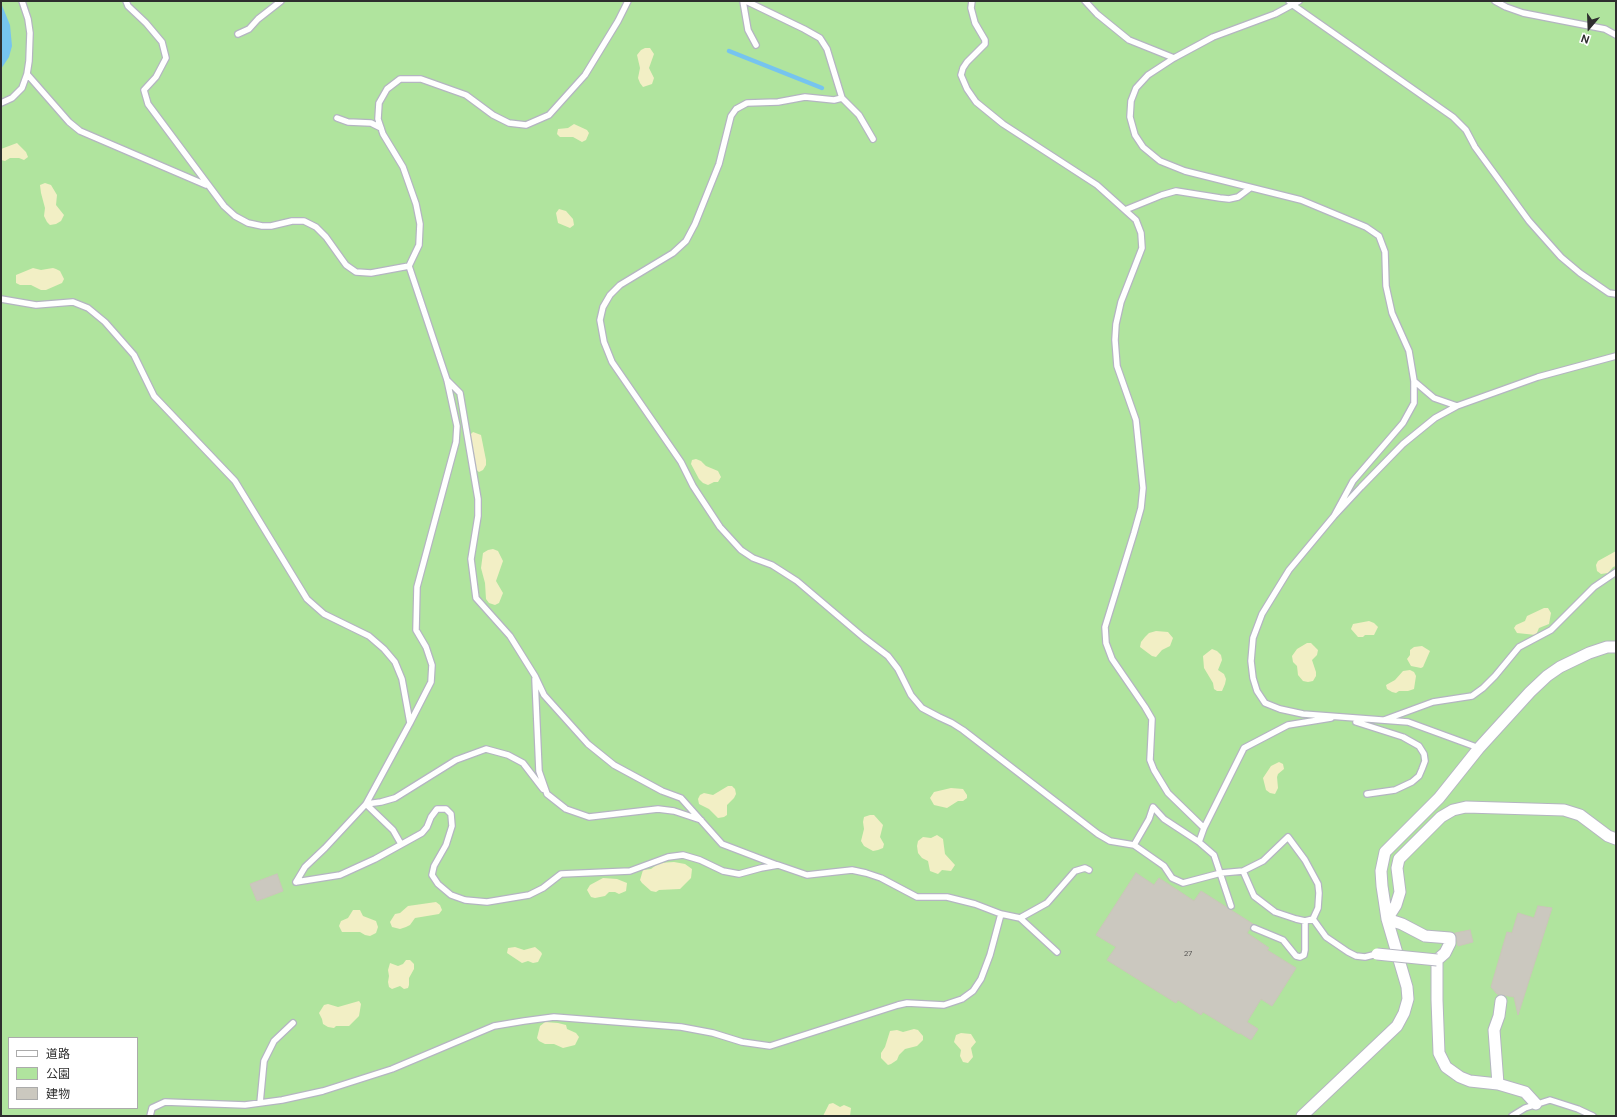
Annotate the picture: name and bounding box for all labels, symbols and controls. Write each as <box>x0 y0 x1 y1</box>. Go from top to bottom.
north arrow <box>1569 8 1609 48</box>
text: N <box>1579 31 1591 47</box>
house number: 27 <box>1184 949 1192 959</box>
legend <box>8 1037 138 1109</box>
text: 道路 <box>46 1046 70 1062</box>
text: 公園 <box>46 1066 70 1082</box>
text: 建物 <box>46 1086 70 1102</box>

